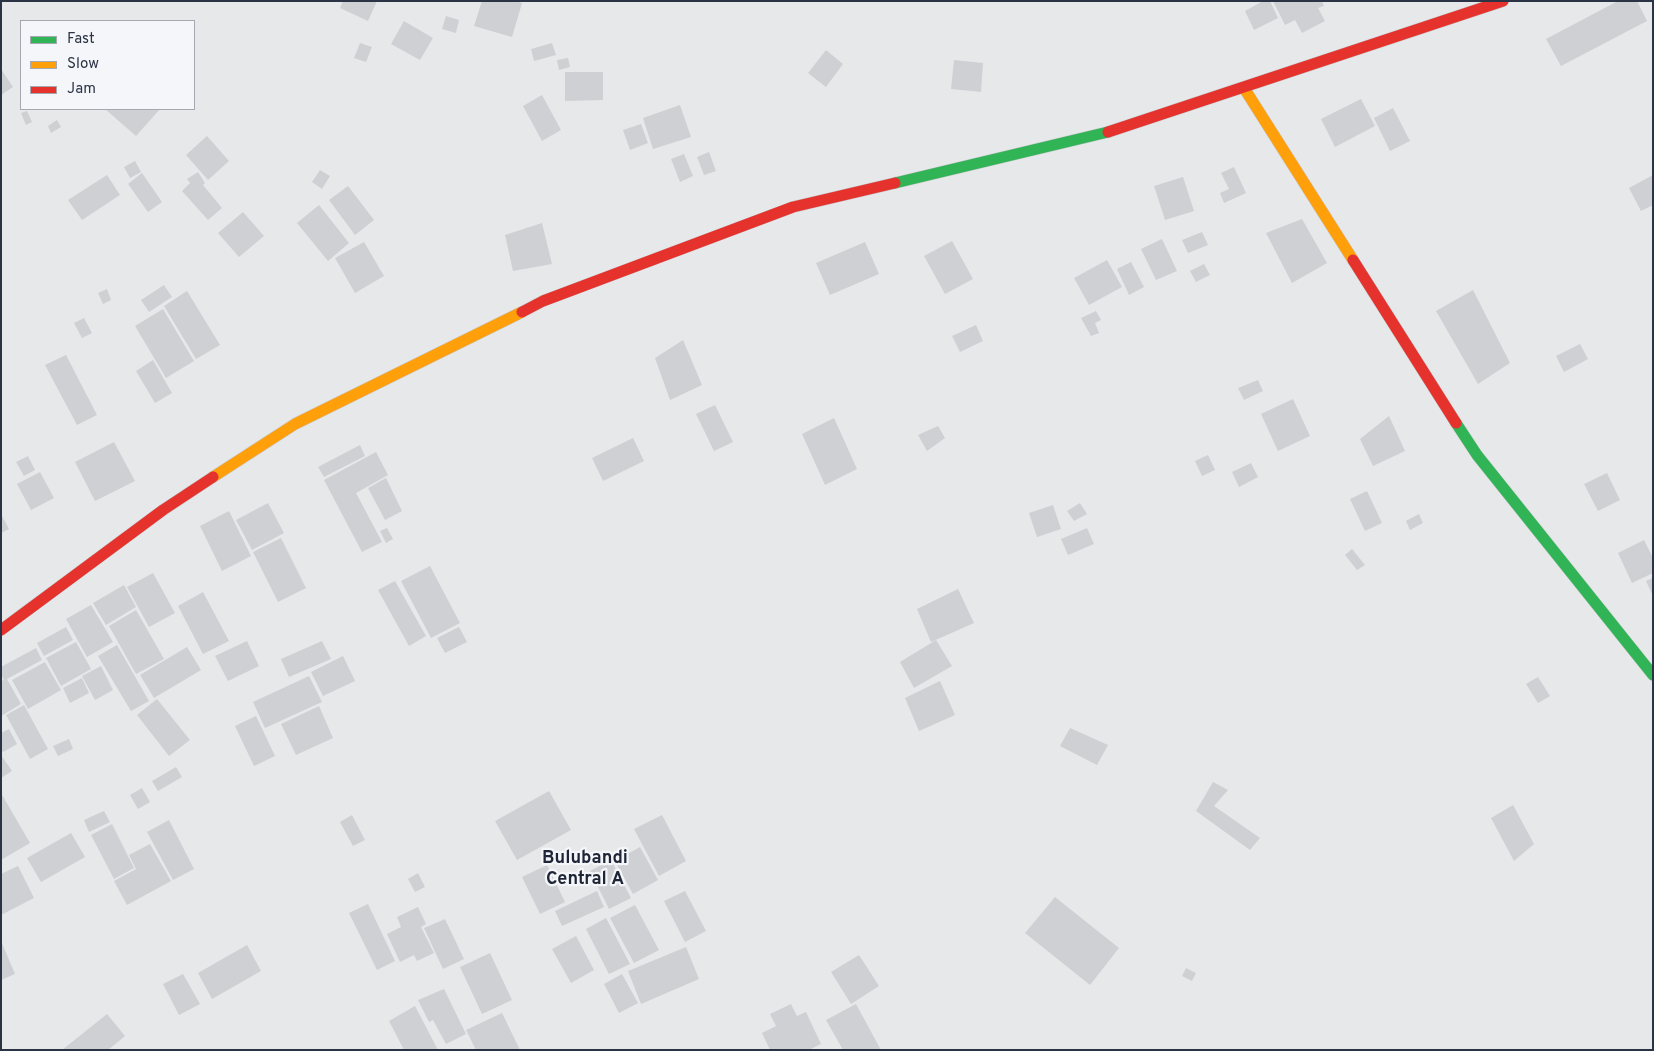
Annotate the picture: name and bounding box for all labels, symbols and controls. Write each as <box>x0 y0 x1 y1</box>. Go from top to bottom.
legend <box>20 20 195 110</box>
text: Fast <box>67 30 95 49</box>
text: Slow <box>67 55 99 74</box>
text: Jam <box>67 80 96 99</box>
district label: Bulubandi Central A <box>542 848 628 891</box>

